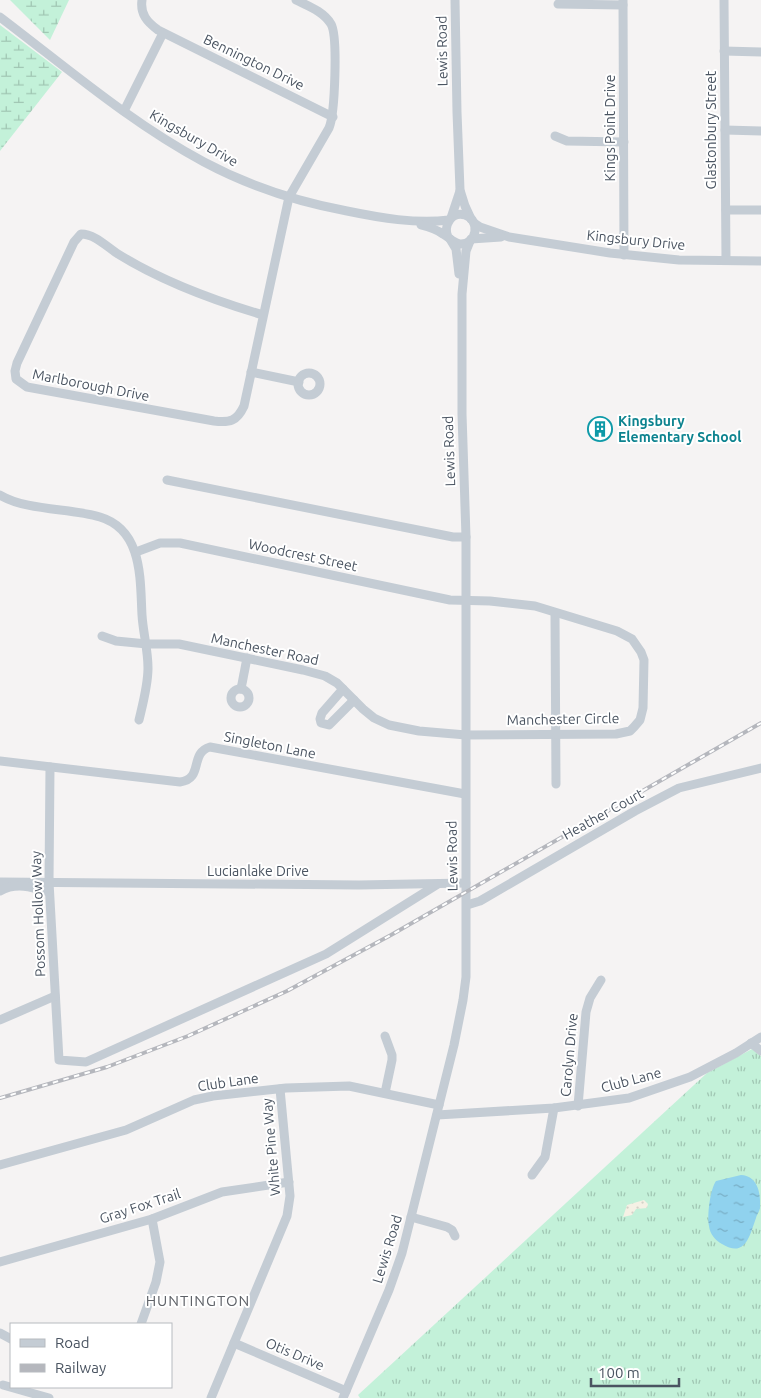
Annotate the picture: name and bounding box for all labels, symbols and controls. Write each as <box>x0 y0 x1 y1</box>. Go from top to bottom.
street label: Lewis Road <box>433 16 451 86</box>
street label: Bennington Drive <box>201 31 307 93</box>
street label: Glastonbury Street <box>703 70 719 189</box>
street label: Kings Point Drive <box>602 74 618 182</box>
street label: Kingsbury Drive <box>147 106 241 170</box>
street label: Kingsbury Drive <box>586 227 686 253</box>
street label: Marlborough Drive <box>31 366 151 404</box>
place label: Kingsbury Elementary School <box>618 413 741 445</box>
street label: Lewis Road <box>440 415 458 487</box>
building icon: Kingsbury Elementary School <box>587 416 613 442</box>
street label: Woodcrest Street <box>247 536 359 574</box>
street label: Manchester Road <box>210 630 320 668</box>
street label: Manchester Circle <box>507 710 619 728</box>
street label: Singleton Lane <box>223 728 317 762</box>
street label: Heather Court <box>560 785 647 843</box>
street label: Lewis Road <box>443 821 461 891</box>
street label: Possom Hollow Way <box>28 850 48 977</box>
street label: Lucianlake Drive <box>207 863 309 879</box>
street label: Carolyn Drive <box>557 1012 581 1098</box>
street label: Club Lane <box>599 1064 663 1096</box>
street label: Club Lane <box>196 1070 260 1094</box>
street label: White Pine Way <box>259 1097 283 1197</box>
street label: Gray Fox Trail <box>97 1185 183 1227</box>
street label: Lewis Road <box>369 1213 405 1285</box>
district label: HUNTINGTON <box>146 1292 250 1309</box>
legend <box>10 1323 172 1388</box>
text: Road <box>55 1334 90 1351</box>
street label: Otis Drive <box>263 1334 327 1374</box>
scale bar <box>591 1356 678 1388</box>
text: Railway <box>55 1359 106 1376</box>
text: 100 m <box>598 1364 640 1381</box>

